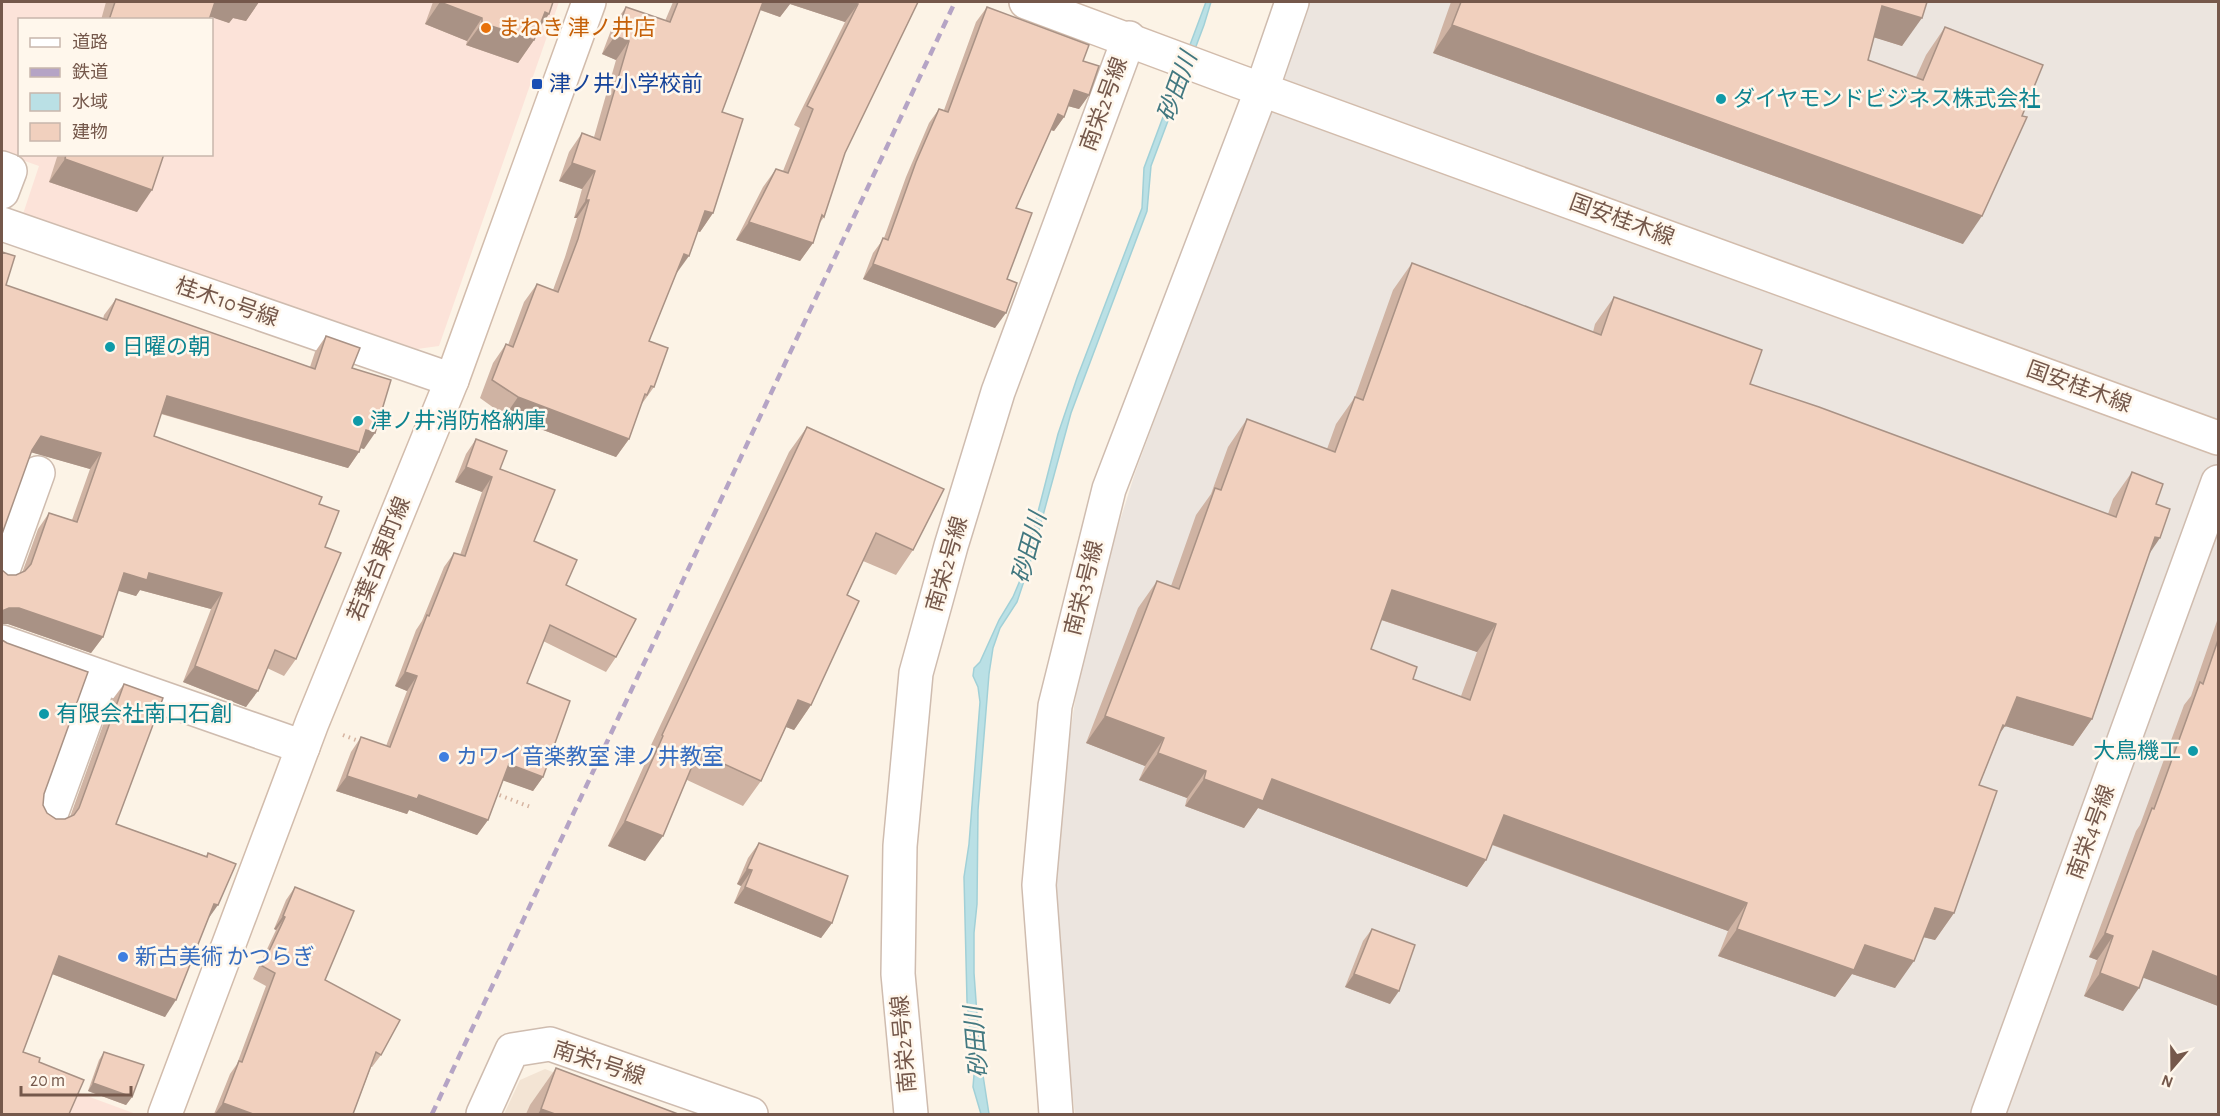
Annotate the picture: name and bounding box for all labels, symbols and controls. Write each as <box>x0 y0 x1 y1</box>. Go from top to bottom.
place label: まねき 津ノ井店 <box>498 16 656 39</box>
legend <box>18 18 213 156</box>
marker: まねき 津ノ井店 <box>479 21 493 35</box>
text: 道路 <box>72 32 108 52</box>
water label: 砂田川 <box>1153 46 1203 125</box>
street label: 南栄2号線 <box>1076 54 1131 154</box>
text: 鉄道 <box>72 62 108 82</box>
place label: 津ノ井小学校前 <box>549 72 703 95</box>
marker: 津ノ井小学校前 <box>530 77 544 91</box>
place label: ダイヤモンドビジネス株式会社 <box>1733 87 2040 110</box>
marker: ダイヤモンドビジネス株式会社 <box>1714 92 1728 106</box>
text: 水域 <box>72 93 108 112</box>
text: 建物 <box>72 122 108 142</box>
street label: 国安桂木線 <box>1567 190 1678 249</box>
street label: 桂木10号線 <box>173 273 282 330</box>
place label: 日曜の朝 <box>122 335 210 358</box>
marker: 日曜の朝 <box>103 340 117 354</box>
street label: 国安桂木線 <box>2024 357 2135 416</box>
place label: 津ノ井消防格納庫 <box>370 409 546 432</box>
marker: 津ノ井消防格納庫 <box>351 414 365 428</box>
street label: 若葉台東町線 <box>343 493 414 624</box>
water label: 砂田川 <box>1008 507 1052 586</box>
street label: 南栄2号線 <box>922 514 971 614</box>
street label: 南栄3号線 <box>1061 538 1106 638</box>
place label: 有限会社南口石創 <box>56 702 232 725</box>
marker: 有限会社南口石創 <box>37 707 51 721</box>
place label: 大鳥機工 <box>2093 739 2181 762</box>
marker: 大鳥機工 <box>2186 744 2200 758</box>
place label: カワイ音楽教室 津ノ井教室 <box>456 745 724 768</box>
marker: カワイ音楽教室 津ノ井教室 <box>437 750 451 764</box>
street label: 南栄4号線 <box>2063 782 2118 882</box>
place label: 新古美術 かつらぎ <box>135 945 315 968</box>
marker: 新古美術 かつらぎ <box>116 950 130 964</box>
street label: 南栄2号線 <box>888 994 919 1094</box>
water label: 砂田川 <box>961 1002 992 1079</box>
street label: 南栄1号線 <box>550 1037 648 1088</box>
north arrow <box>2142 1038 2202 1098</box>
scale bar <box>21 1059 130 1097</box>
text: 20 m <box>30 1072 65 1090</box>
text: N <box>2159 1072 2175 1091</box>

